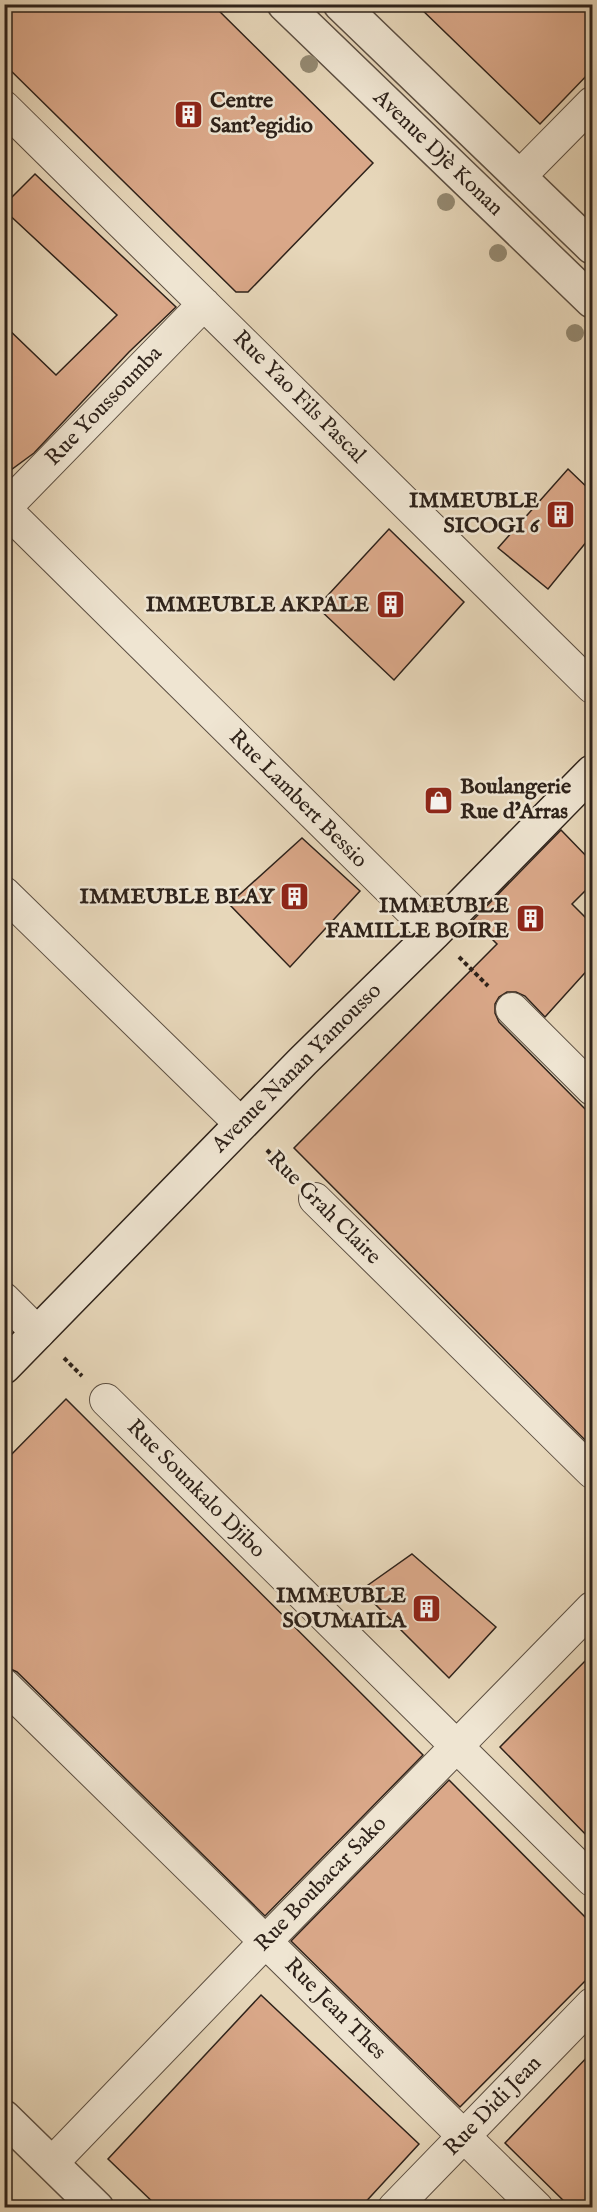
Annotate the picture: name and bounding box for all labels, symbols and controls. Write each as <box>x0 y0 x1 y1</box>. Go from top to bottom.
street label: Avenue Djè Konan <box>366 83 509 222</box>
place label: Centre Sant'egidio <box>210 87 313 140</box>
building icon: Centre Sant'egidio <box>173 98 205 130</box>
street label: Rue Yao Fils Pascal <box>227 325 371 469</box>
street label: Rue Youssoumba <box>40 340 169 472</box>
place label: IMMEUBLE SICOGI 6 <box>409 487 541 540</box>
building icon: IMMEUBLE SICOGI 6 <box>544 498 576 530</box>
building icon: IMMEUBLE AKPALE <box>374 589 406 621</box>
place label: IMMEUBLE AKPALE <box>146 591 370 619</box>
street label: Rue Lambert Bessio <box>223 724 373 874</box>
place label: Boulangerie Rue d'Arras <box>460 773 571 826</box>
shop icon: Boulangerie Rue d'Arras <box>423 784 455 816</box>
building icon: IMMEUBLE BLAY <box>279 881 311 913</box>
place label: IMMEUBLE BLAY <box>80 883 276 911</box>
place label: IMMEUBLE FAMILLE BOIRE <box>325 892 510 945</box>
building icon: IMMEUBLE FAMILLE BOIRE <box>514 903 546 935</box>
street label: Avenue Nanan Yamousso <box>205 977 388 1160</box>
street label: Rue Grah Claire <box>261 1145 387 1271</box>
street label: Rue Sounkalo Djibo <box>121 1414 271 1564</box>
place label: IMMEUBLE SOUMAILA <box>276 1582 407 1635</box>
building icon: IMMEUBLE SOUMAILA <box>411 1593 443 1625</box>
street label: Rue Boubacar Sako <box>249 1810 393 1958</box>
street label: Rue Jean Thes <box>278 1952 392 2066</box>
street label: Rue Didi Jean <box>438 2050 548 2162</box>

